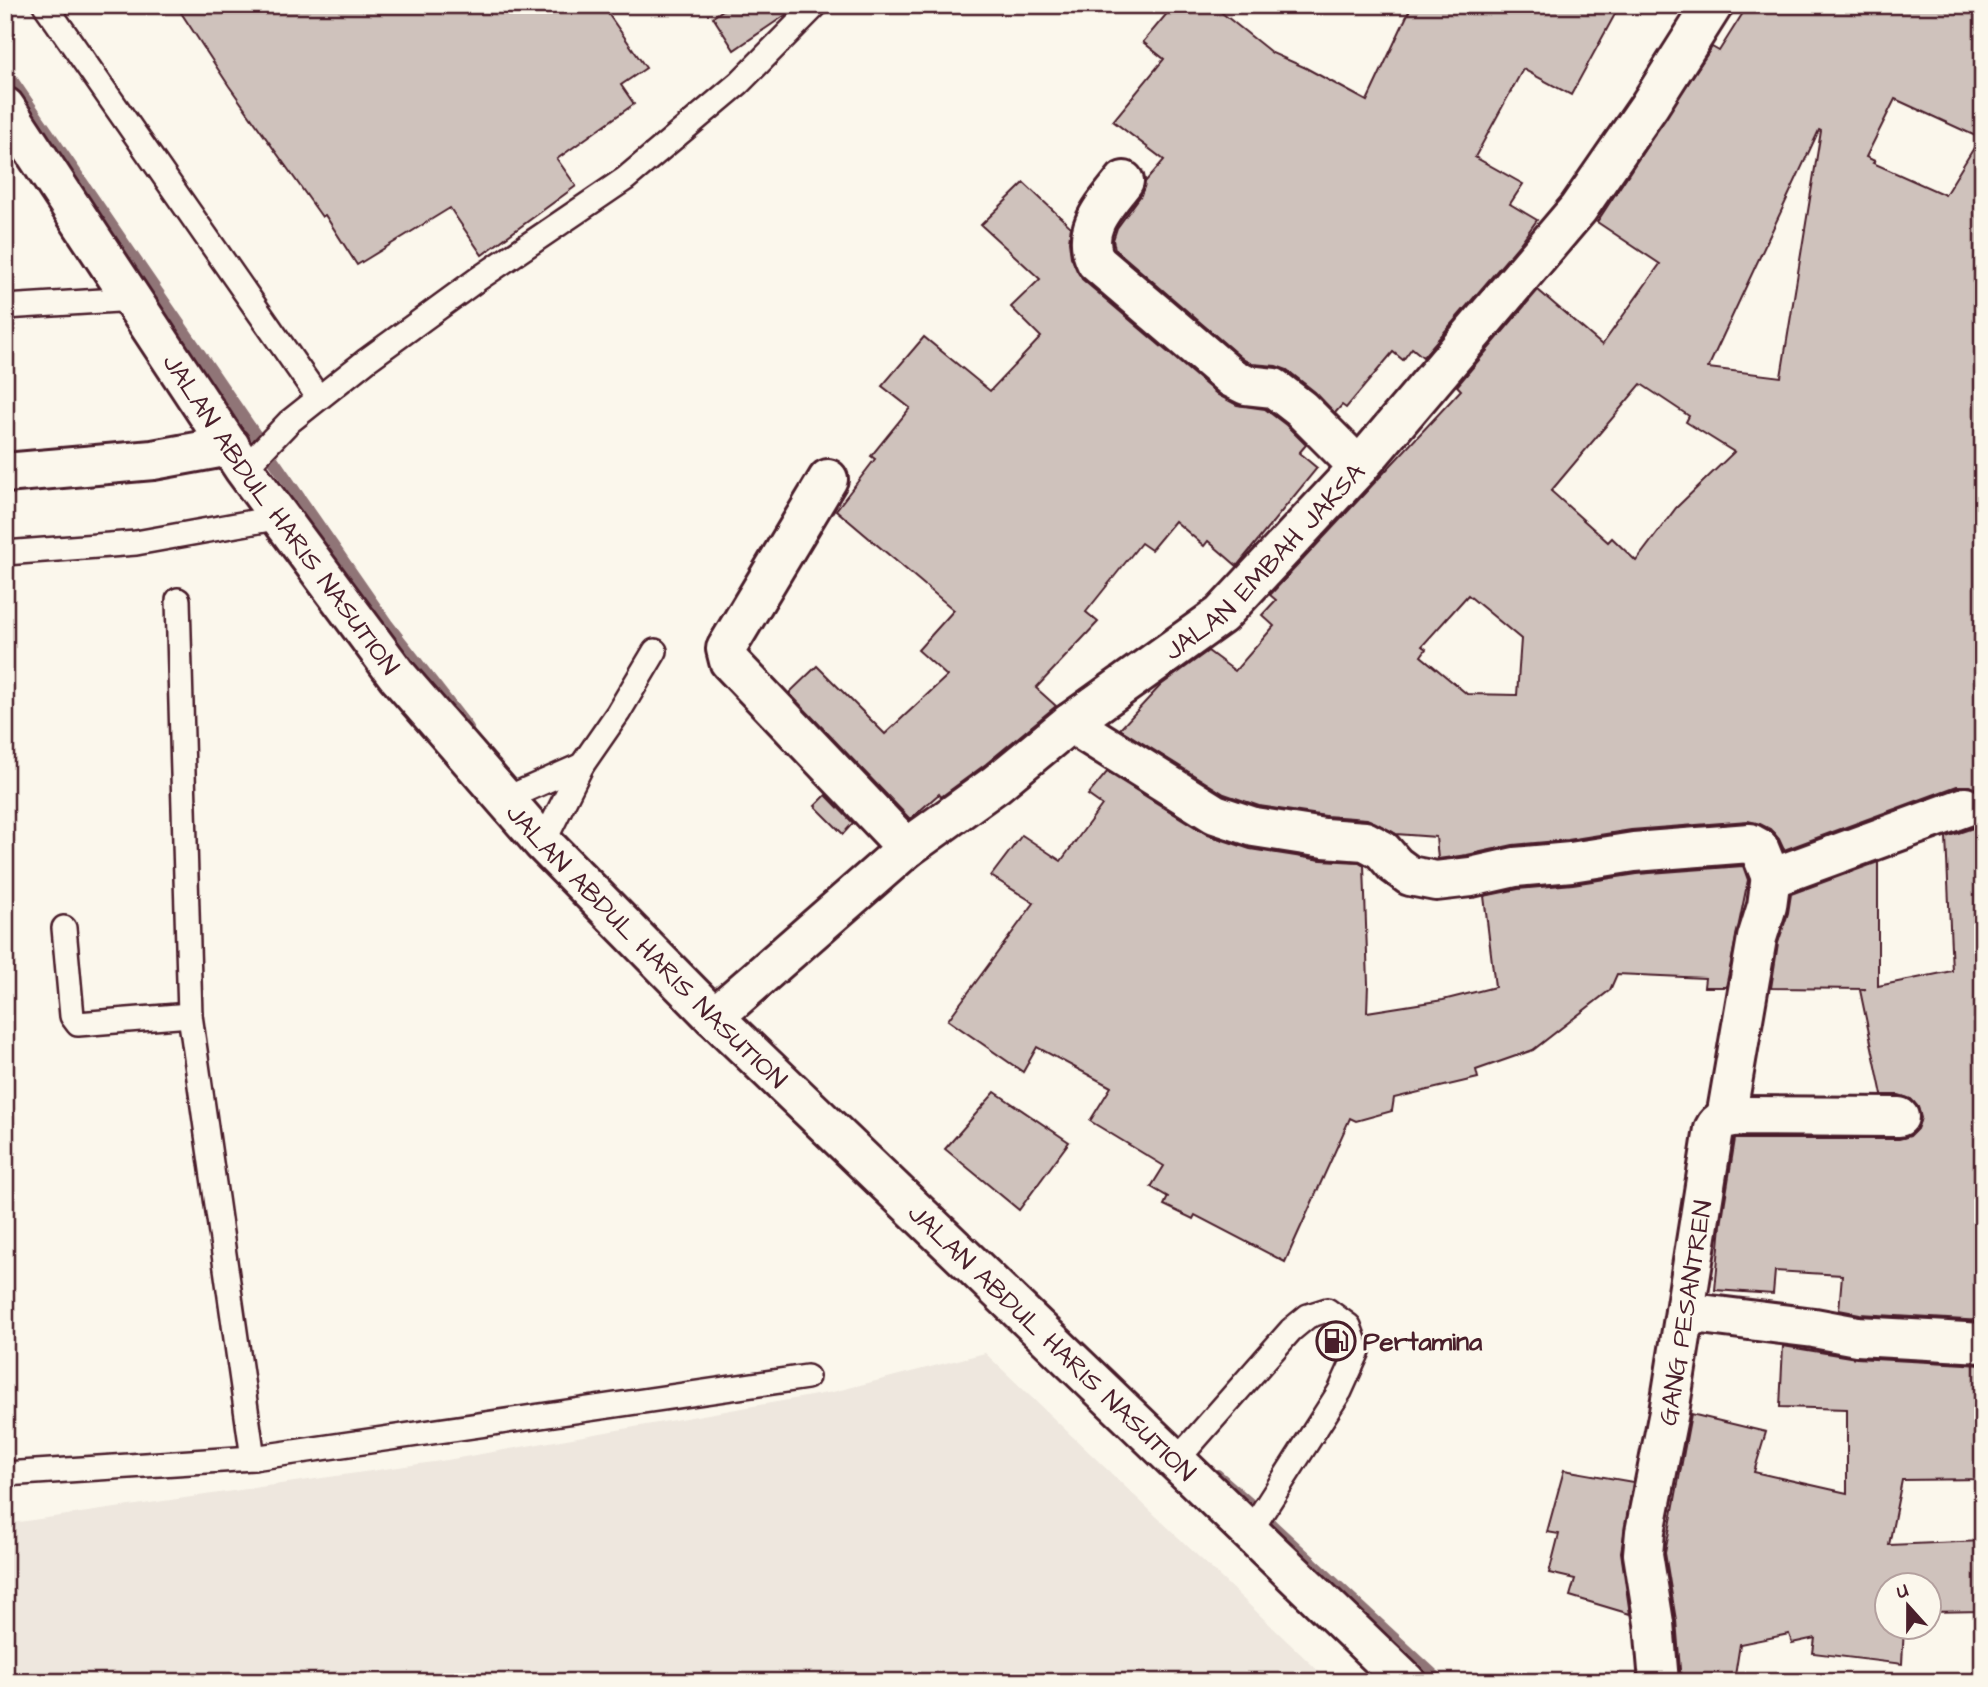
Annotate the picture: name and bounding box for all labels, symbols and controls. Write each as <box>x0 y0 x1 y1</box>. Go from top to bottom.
street label: JALAN ABDUL HARIS NASUTION <box>154 347 408 683</box>
street label: JALAN EMBAH JAKSA <box>1157 455 1374 669</box>
street label: JALAN ABDUL HARIS NASUTION <box>497 796 795 1097</box>
street label: JALAN ABDUL HARIS NASUTION <box>900 1196 1204 1490</box>
street label: GANG PESANTREN <box>1650 1198 1721 1429</box>
fuel station icon: Pertamina <box>1315 1320 1357 1362</box>
place label: Pertamina <box>1363 1324 1483 1360</box>
north arrow <box>1872 1572 1942 1642</box>
text: U <box>1893 1577 1913 1606</box>

